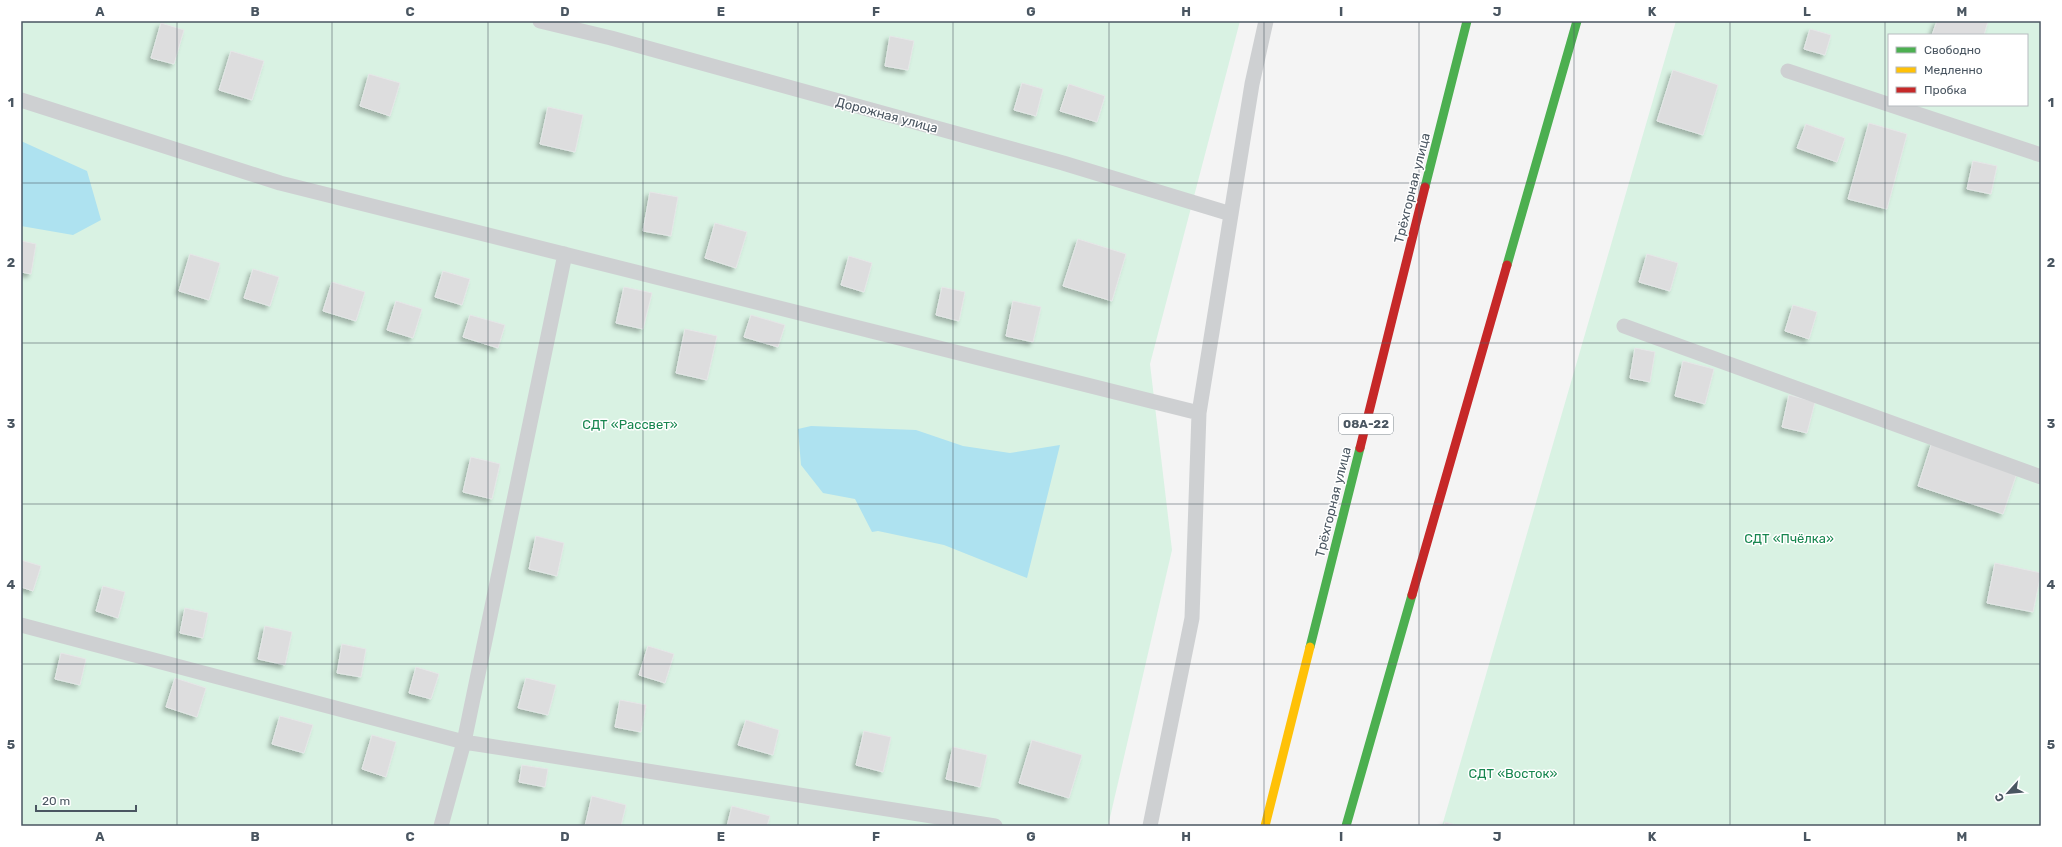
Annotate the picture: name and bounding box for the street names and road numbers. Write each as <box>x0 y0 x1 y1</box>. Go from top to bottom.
street label: Дорожная улица <box>834 94 940 136</box>
street label: Трёхгорная улица <box>1391 131 1433 245</box>
road number: 08А-22 <box>1339 414 1393 434</box>
street label: Трёхгорная улица <box>1312 445 1354 559</box>

